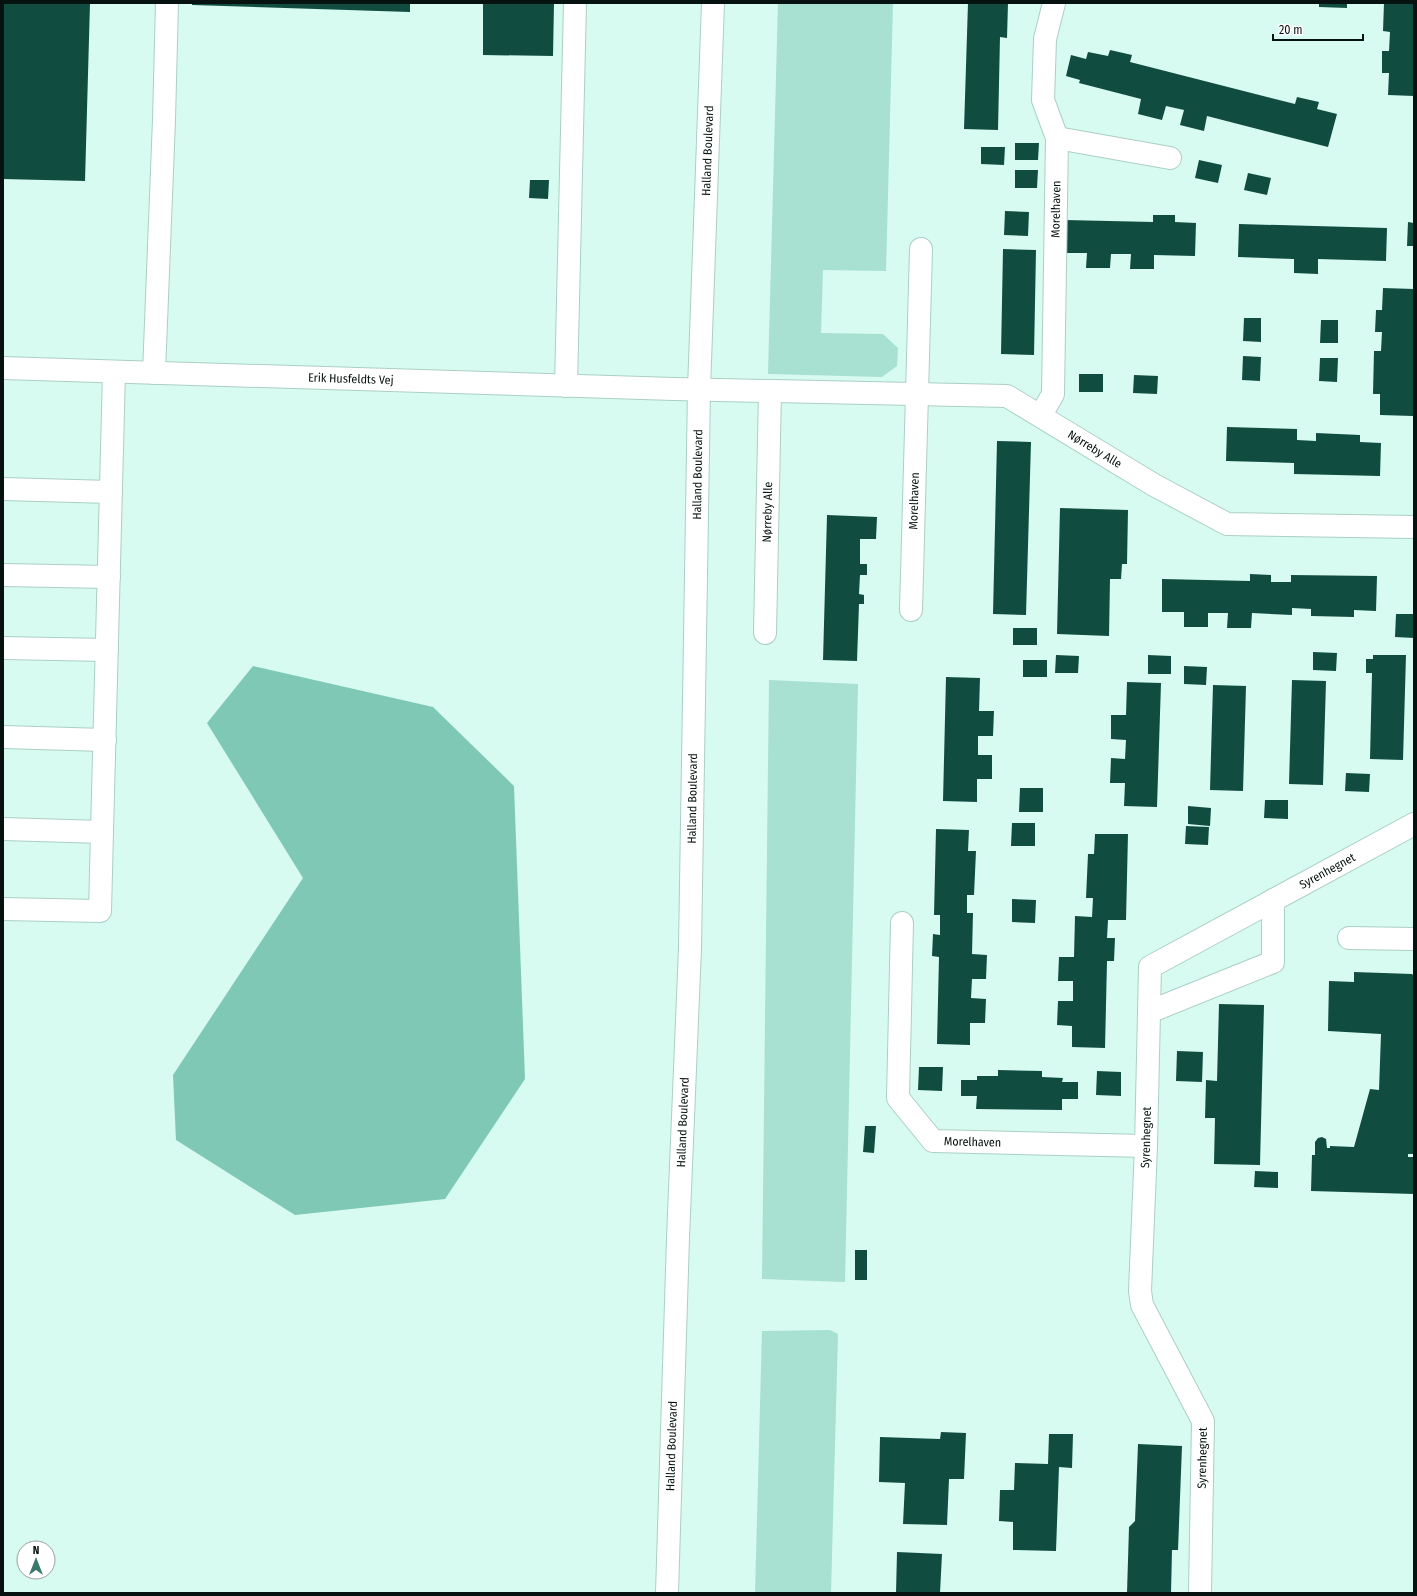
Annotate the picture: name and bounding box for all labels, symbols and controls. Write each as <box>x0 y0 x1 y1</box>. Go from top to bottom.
scale bar <box>1273 16 1363 42</box>
text: 20 m <box>1279 23 1303 37</box>
street label: Halland Boulevard <box>699 105 716 196</box>
street label: Morelhaven <box>1048 180 1063 238</box>
street label: Erik Husfeldts Vej <box>308 371 394 387</box>
street label: Nørreby Alle <box>1065 427 1124 471</box>
street label: Halland Boulevard <box>690 429 705 520</box>
street label: Morelhaven <box>906 472 922 530</box>
street label: Nørreby Alle <box>760 481 775 542</box>
street label: Halland Boulevard <box>685 753 700 844</box>
street label: Syrenhegnet <box>1297 850 1358 892</box>
street label: Halland Boulevard <box>674 1077 692 1168</box>
street label: Syrenhegnet <box>1138 1106 1154 1168</box>
street label: Morelhaven <box>944 1134 1001 1150</box>
street label: Halland Boulevard <box>663 1401 680 1491</box>
street label: Syrenhegnet <box>1195 1427 1210 1489</box>
north arrow <box>16 1540 56 1580</box>
text: N <box>33 1544 39 1557</box>

